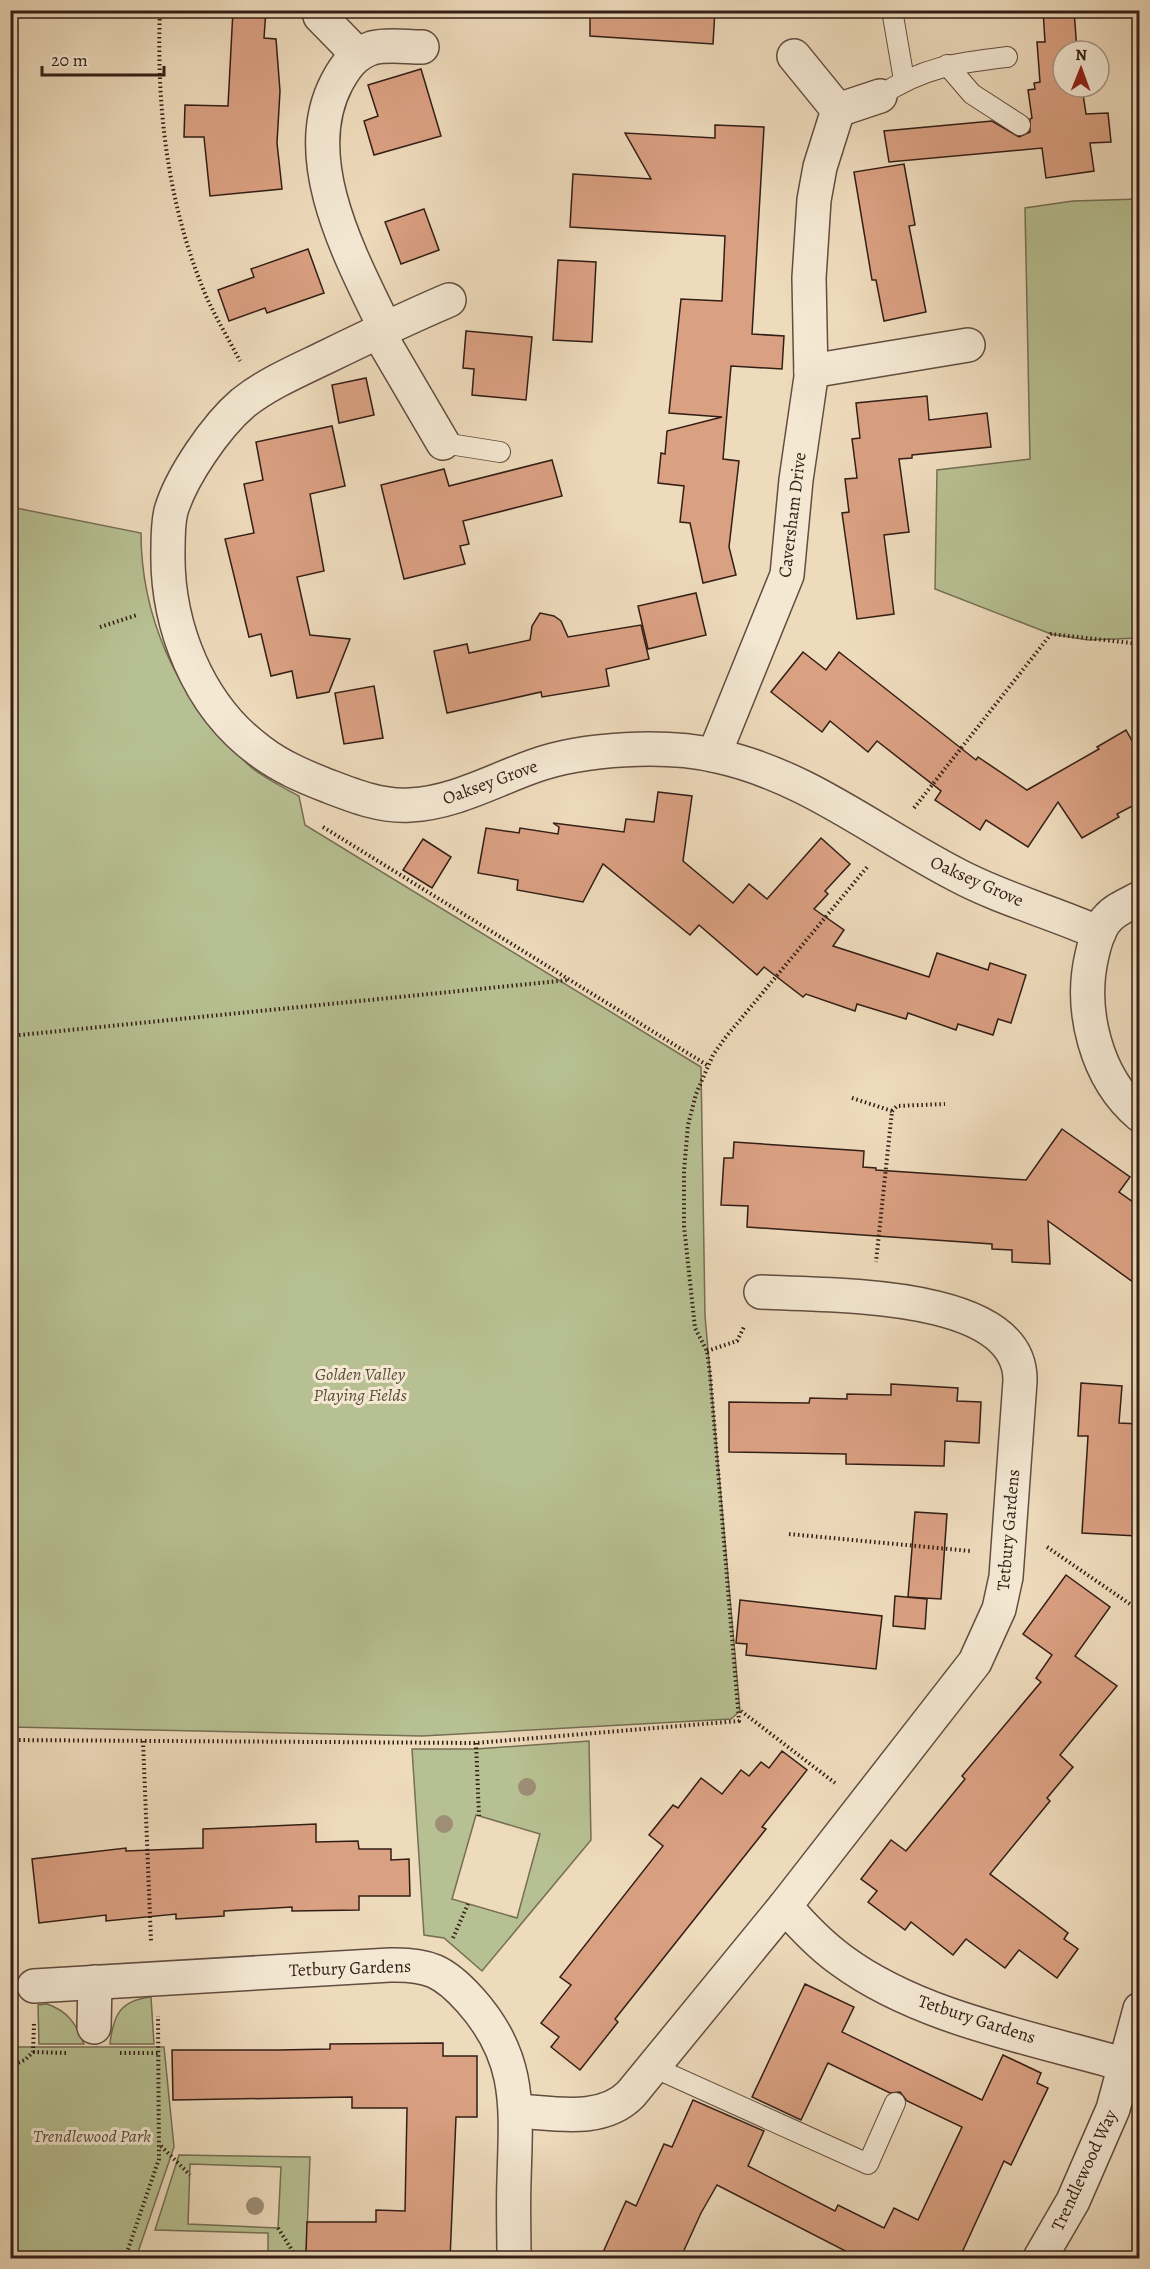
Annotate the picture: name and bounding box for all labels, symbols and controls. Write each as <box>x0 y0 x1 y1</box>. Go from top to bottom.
scale bar <box>42 39 164 77</box>
north arrow <box>1051 39 1111 99</box>
text: N <box>1075 44 1088 66</box>
text: 20 m <box>51 48 88 72</box>
street label: Caversham Drive <box>772 451 812 579</box>
street label: Oaksey Grove <box>439 754 541 810</box>
street label: Oaksey Grove <box>927 850 1027 912</box>
park label: Golden Valley Playing Fields <box>313 1362 407 1407</box>
street label: Tetbury Gardens <box>991 1468 1025 1592</box>
street label: Tetbury Gardens <box>289 1954 411 1982</box>
street label: Tetbury Gardens <box>915 1989 1039 2049</box>
street label: Trendlewood Way <box>1045 2105 1123 2234</box>
park label: Trendlewood Park <box>33 2124 151 2148</box>

